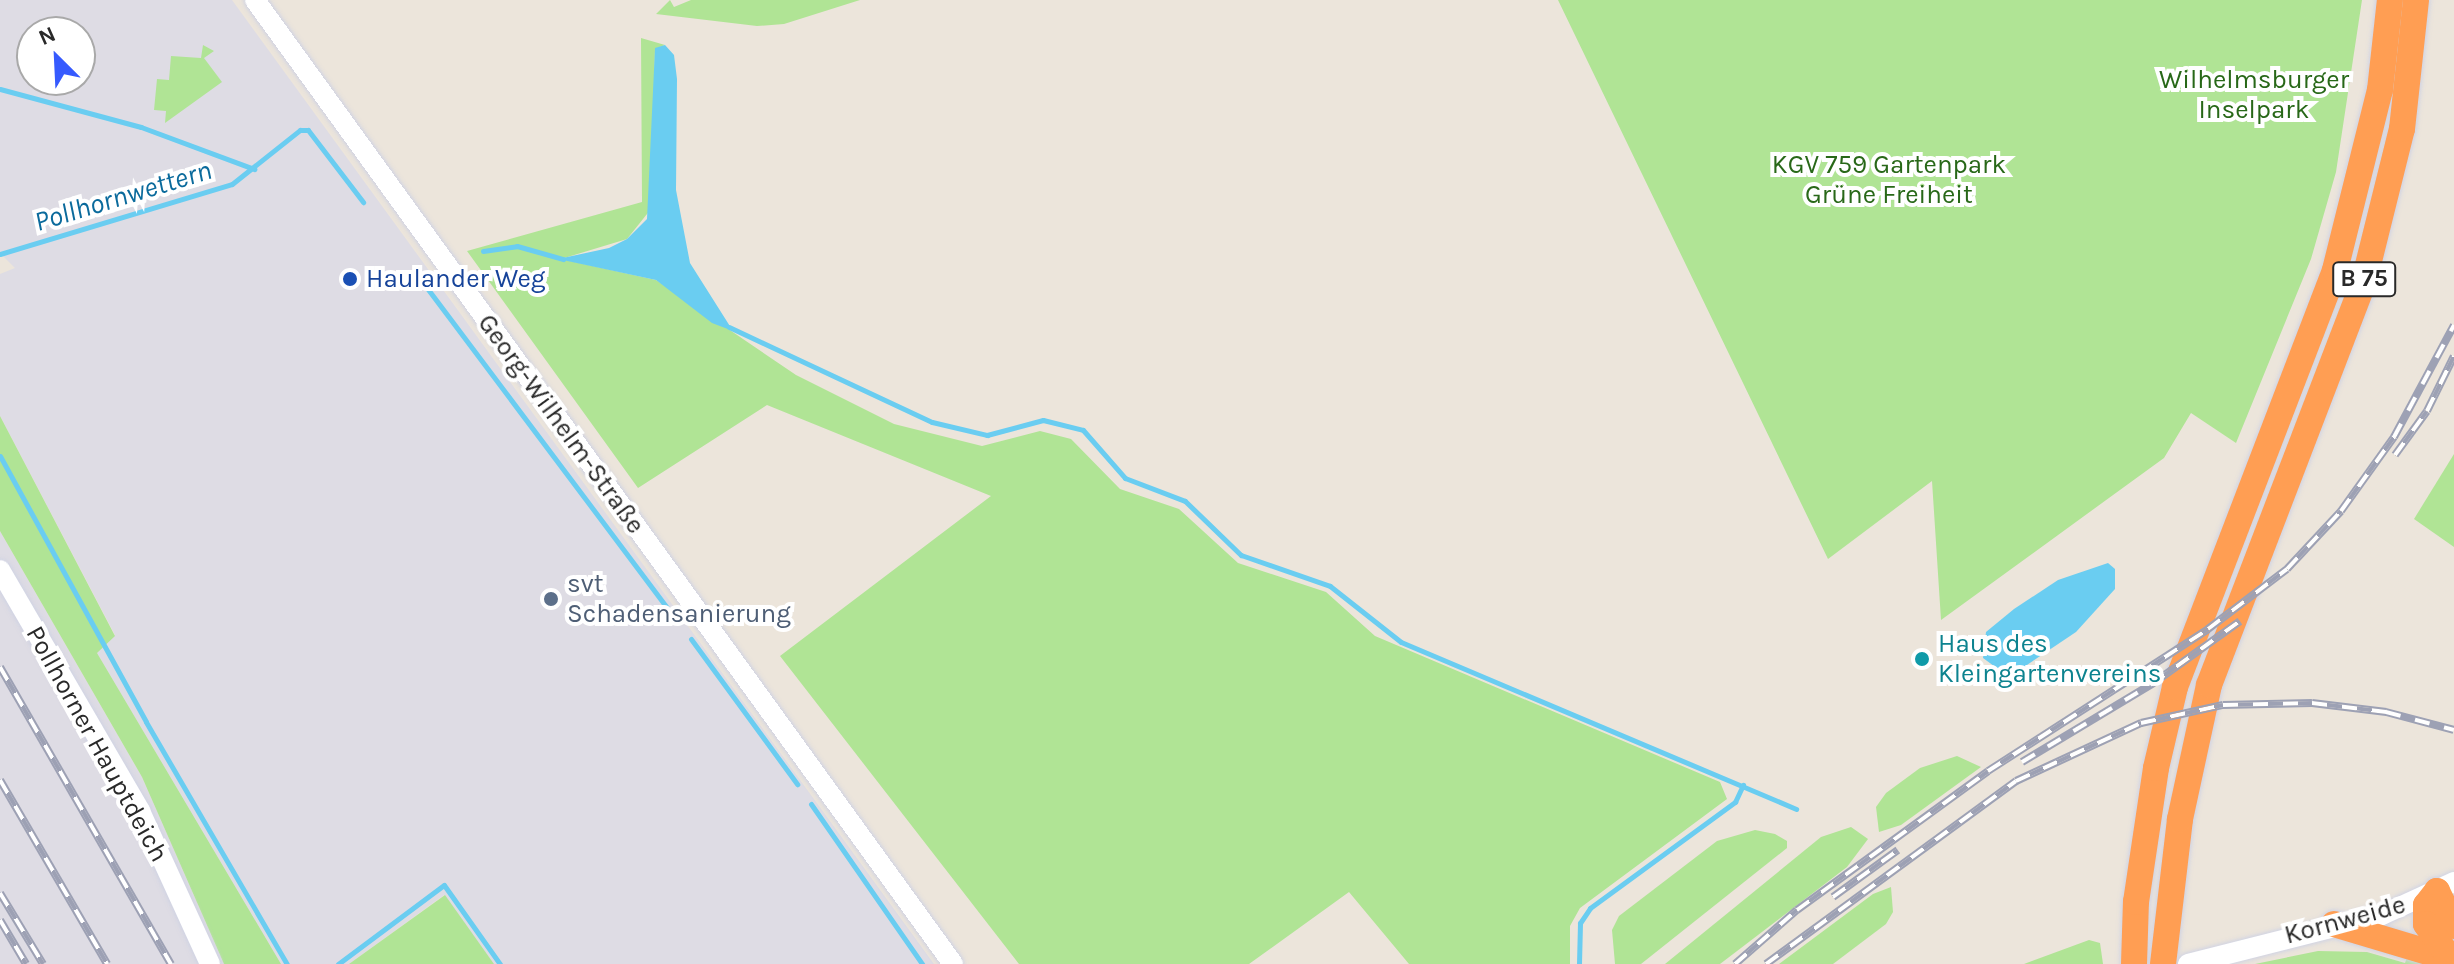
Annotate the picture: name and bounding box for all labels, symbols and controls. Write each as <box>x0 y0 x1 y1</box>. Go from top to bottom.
north arrow <box>16 16 96 96</box>
text: N <box>35 21 60 51</box>
park label: Wilhelmsburger Inselpark <box>2159 64 2349 126</box>
park label: KGV 759 Gartenpark Grüne Freiheit <box>1772 149 2006 210</box>
water label: Pollhornwettern <box>30 153 216 239</box>
road number: B 75 <box>2332 259 2396 299</box>
place label: Haulander Weg <box>366 263 545 295</box>
marker: Haulander Weg <box>341 270 359 288</box>
street label: Georg-Wilhelm-Straße <box>471 308 651 540</box>
place label: svt Schadensanierung <box>567 568 791 630</box>
marker: svt Schadensanierung <box>542 590 560 608</box>
street label: Pollhorner Hauptdeich <box>19 621 175 867</box>
place label: Haus des Kleingartenvereins <box>1938 628 2161 690</box>
marker: Haus des Kleingartenvereins <box>1913 650 1931 668</box>
street label: Kornweide <box>2281 889 2409 951</box>

